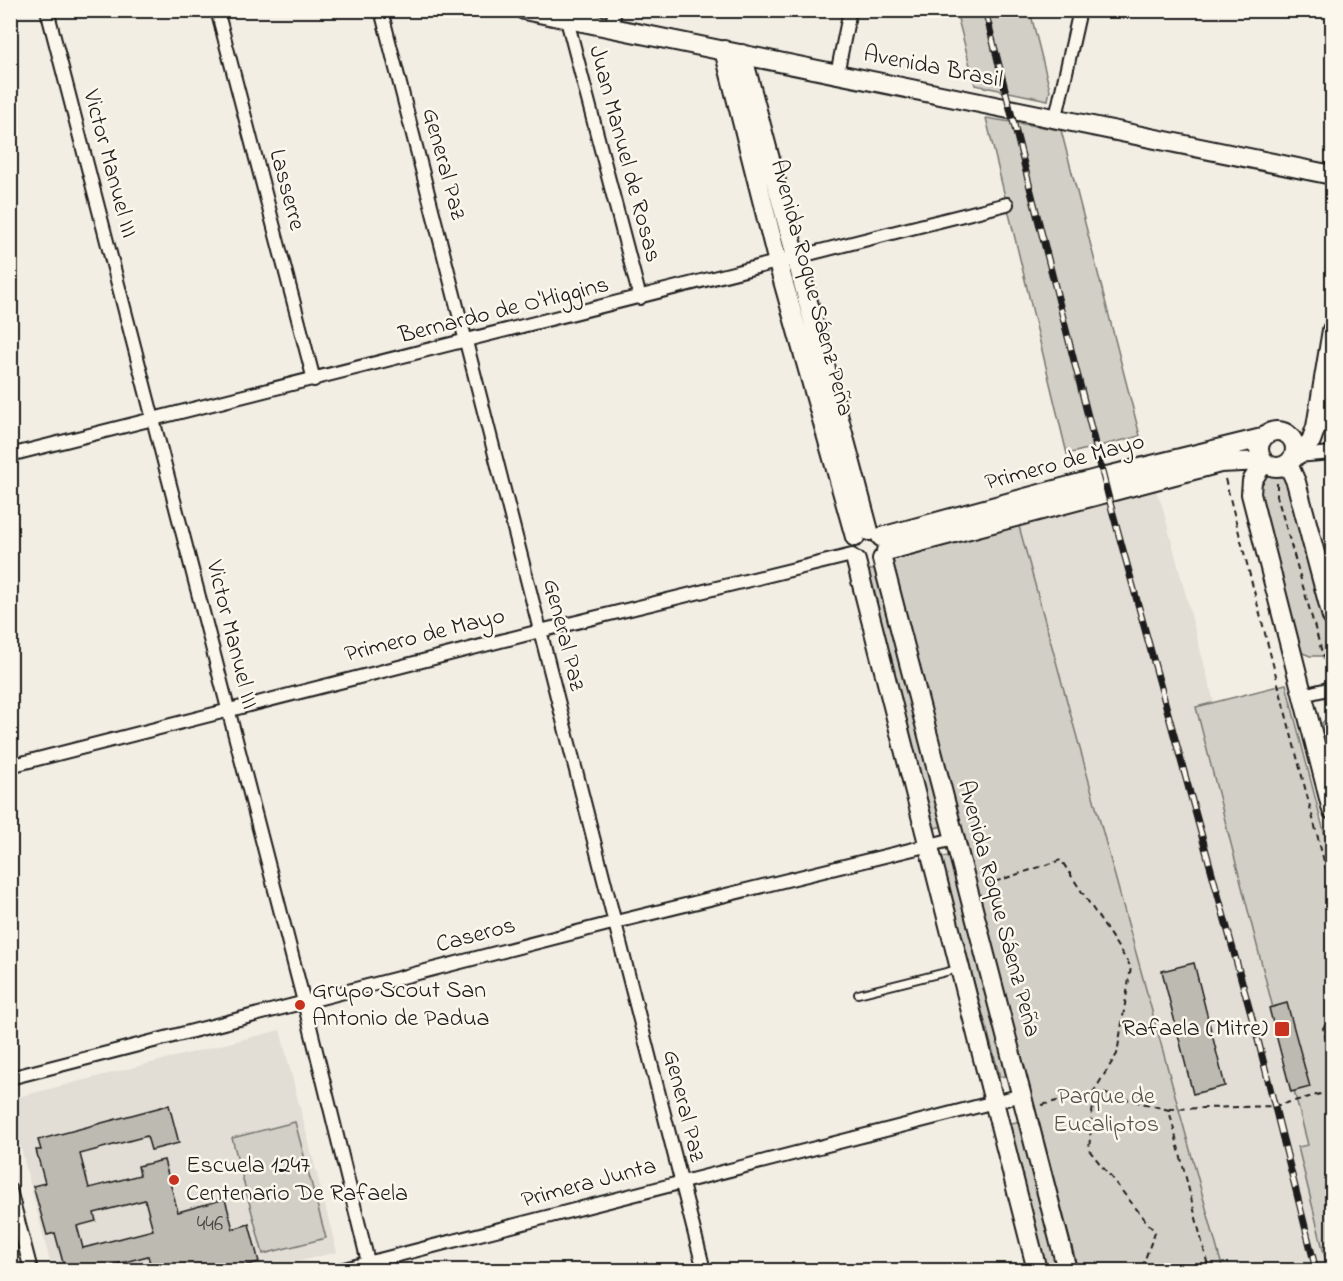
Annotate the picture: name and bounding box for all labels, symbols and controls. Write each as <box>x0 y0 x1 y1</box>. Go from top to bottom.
street label: Avenida Brasil <box>860 37 1006 99</box>
street label: Juan Manuel de Rosas <box>578 42 670 266</box>
street label: Victor Manuel III <box>72 85 146 242</box>
street label: General Paz <box>411 104 475 225</box>
street label: Lasserre <box>258 146 314 235</box>
street label: Avenida Roque Sáenz Peña <box>760 156 862 420</box>
street label: Bernardo de O'Higgins <box>394 268 613 354</box>
street label: Primero de Mayo <box>981 425 1149 502</box>
street label: Victor Manuel III <box>195 556 266 713</box>
street label: General Paz <box>532 575 594 696</box>
street label: Primero de Mayo <box>341 599 509 674</box>
street label: Avenida Roque Sáenz Peña <box>947 777 1049 1041</box>
street label: Caseros <box>432 909 520 963</box>
place label: Grupo Scout San Antonio de Padua <box>312 974 490 1037</box>
marker: Grupo Scout San Antonio de Padua <box>293 998 307 1012</box>
place label: Rafaela (Mitre) <box>1122 1012 1268 1047</box>
marker: Rafaela (Mitre) <box>1273 1020 1291 1038</box>
street label: General Paz <box>652 1046 714 1167</box>
park label: Parque de Eucaliptos <box>1053 1080 1159 1143</box>
place label: Escuela 1247 Centenario De Rafaela <box>186 1149 408 1212</box>
street label: Primera Junta <box>518 1149 660 1219</box>
marker: Escuela 1247 Centenario De Rafaela <box>167 1173 181 1187</box>
house number: 446 <box>197 1210 223 1240</box>

